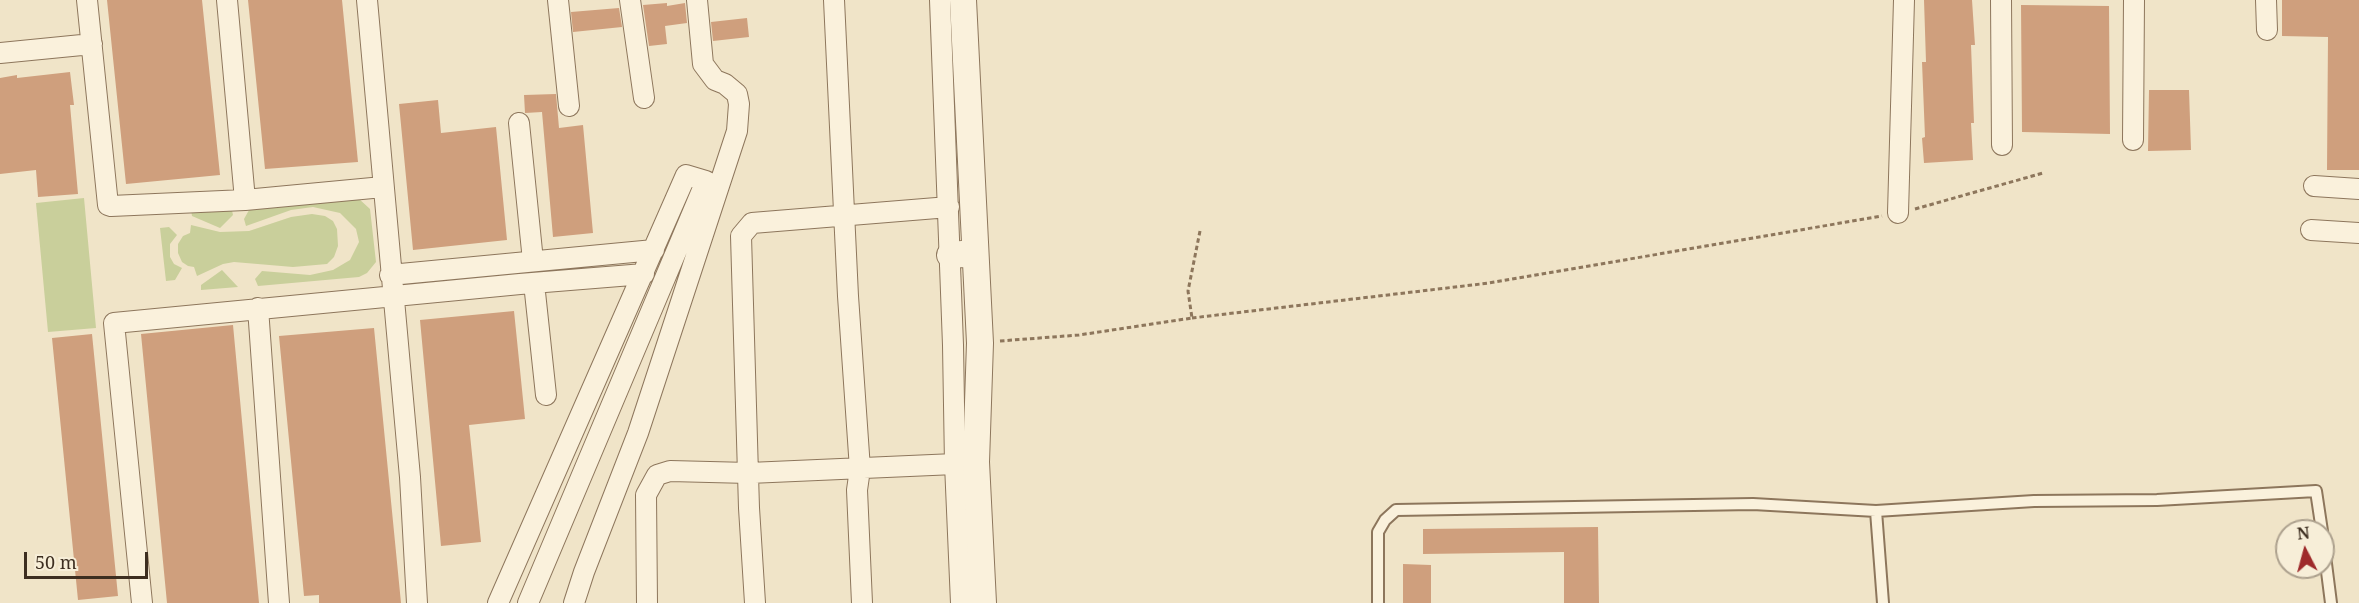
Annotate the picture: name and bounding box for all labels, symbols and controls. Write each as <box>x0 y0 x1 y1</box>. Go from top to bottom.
north arrow <box>2275 519 2335 579</box>
text: N <box>2296 521 2311 545</box>
scale bar <box>27 540 152 578</box>
text: 50 m <box>35 550 77 574</box>

